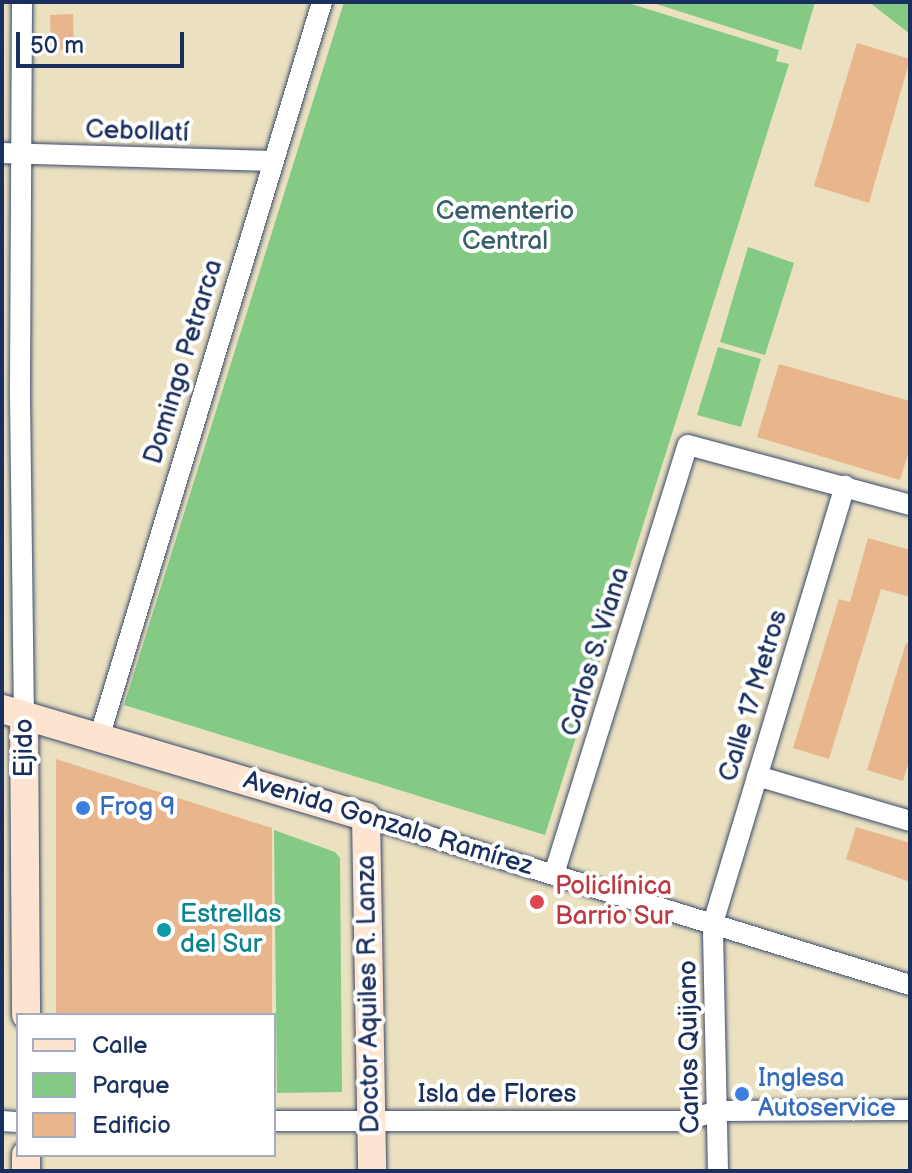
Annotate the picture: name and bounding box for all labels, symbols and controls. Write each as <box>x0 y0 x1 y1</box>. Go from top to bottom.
scale bar <box>20 16 188 66</box>
text: 50 m <box>30 31 84 60</box>
street label: Cebollatí <box>85 115 189 149</box>
park label: Cementerio Central <box>436 196 574 258</box>
street label: Domingo Petrarca <box>138 256 230 468</box>
street label: Carlos S. Viana <box>555 563 637 741</box>
street label: Calle 17 Metros <box>713 606 795 786</box>
street label: Ejido <box>9 718 41 778</box>
street label: Avenida Gonzalo Ramírez <box>240 765 536 883</box>
place label: Frog 9 <box>99 792 175 824</box>
marker: Frog 9 <box>74 799 92 817</box>
street label: Doctor Aquiles R. Lanza <box>351 854 387 1134</box>
place label: Policlínica Barrio Sur <box>555 871 674 932</box>
marker: Policlínica Barrio Sur <box>526 891 548 913</box>
place label: Estrellas del Sur <box>180 899 281 960</box>
marker: Estrellas del Sur <box>155 921 173 939</box>
street label: Carlos Quijano <box>673 960 707 1134</box>
legend <box>16 1013 276 1157</box>
text: Calle <box>92 1031 147 1060</box>
place label: Inglesa Autoservice <box>758 1063 896 1124</box>
text: Parque <box>92 1071 170 1100</box>
street label: Isla de Flores <box>418 1079 576 1111</box>
marker: Inglesa Autoservice <box>733 1085 751 1103</box>
text: Edificio <box>92 1111 171 1140</box>

